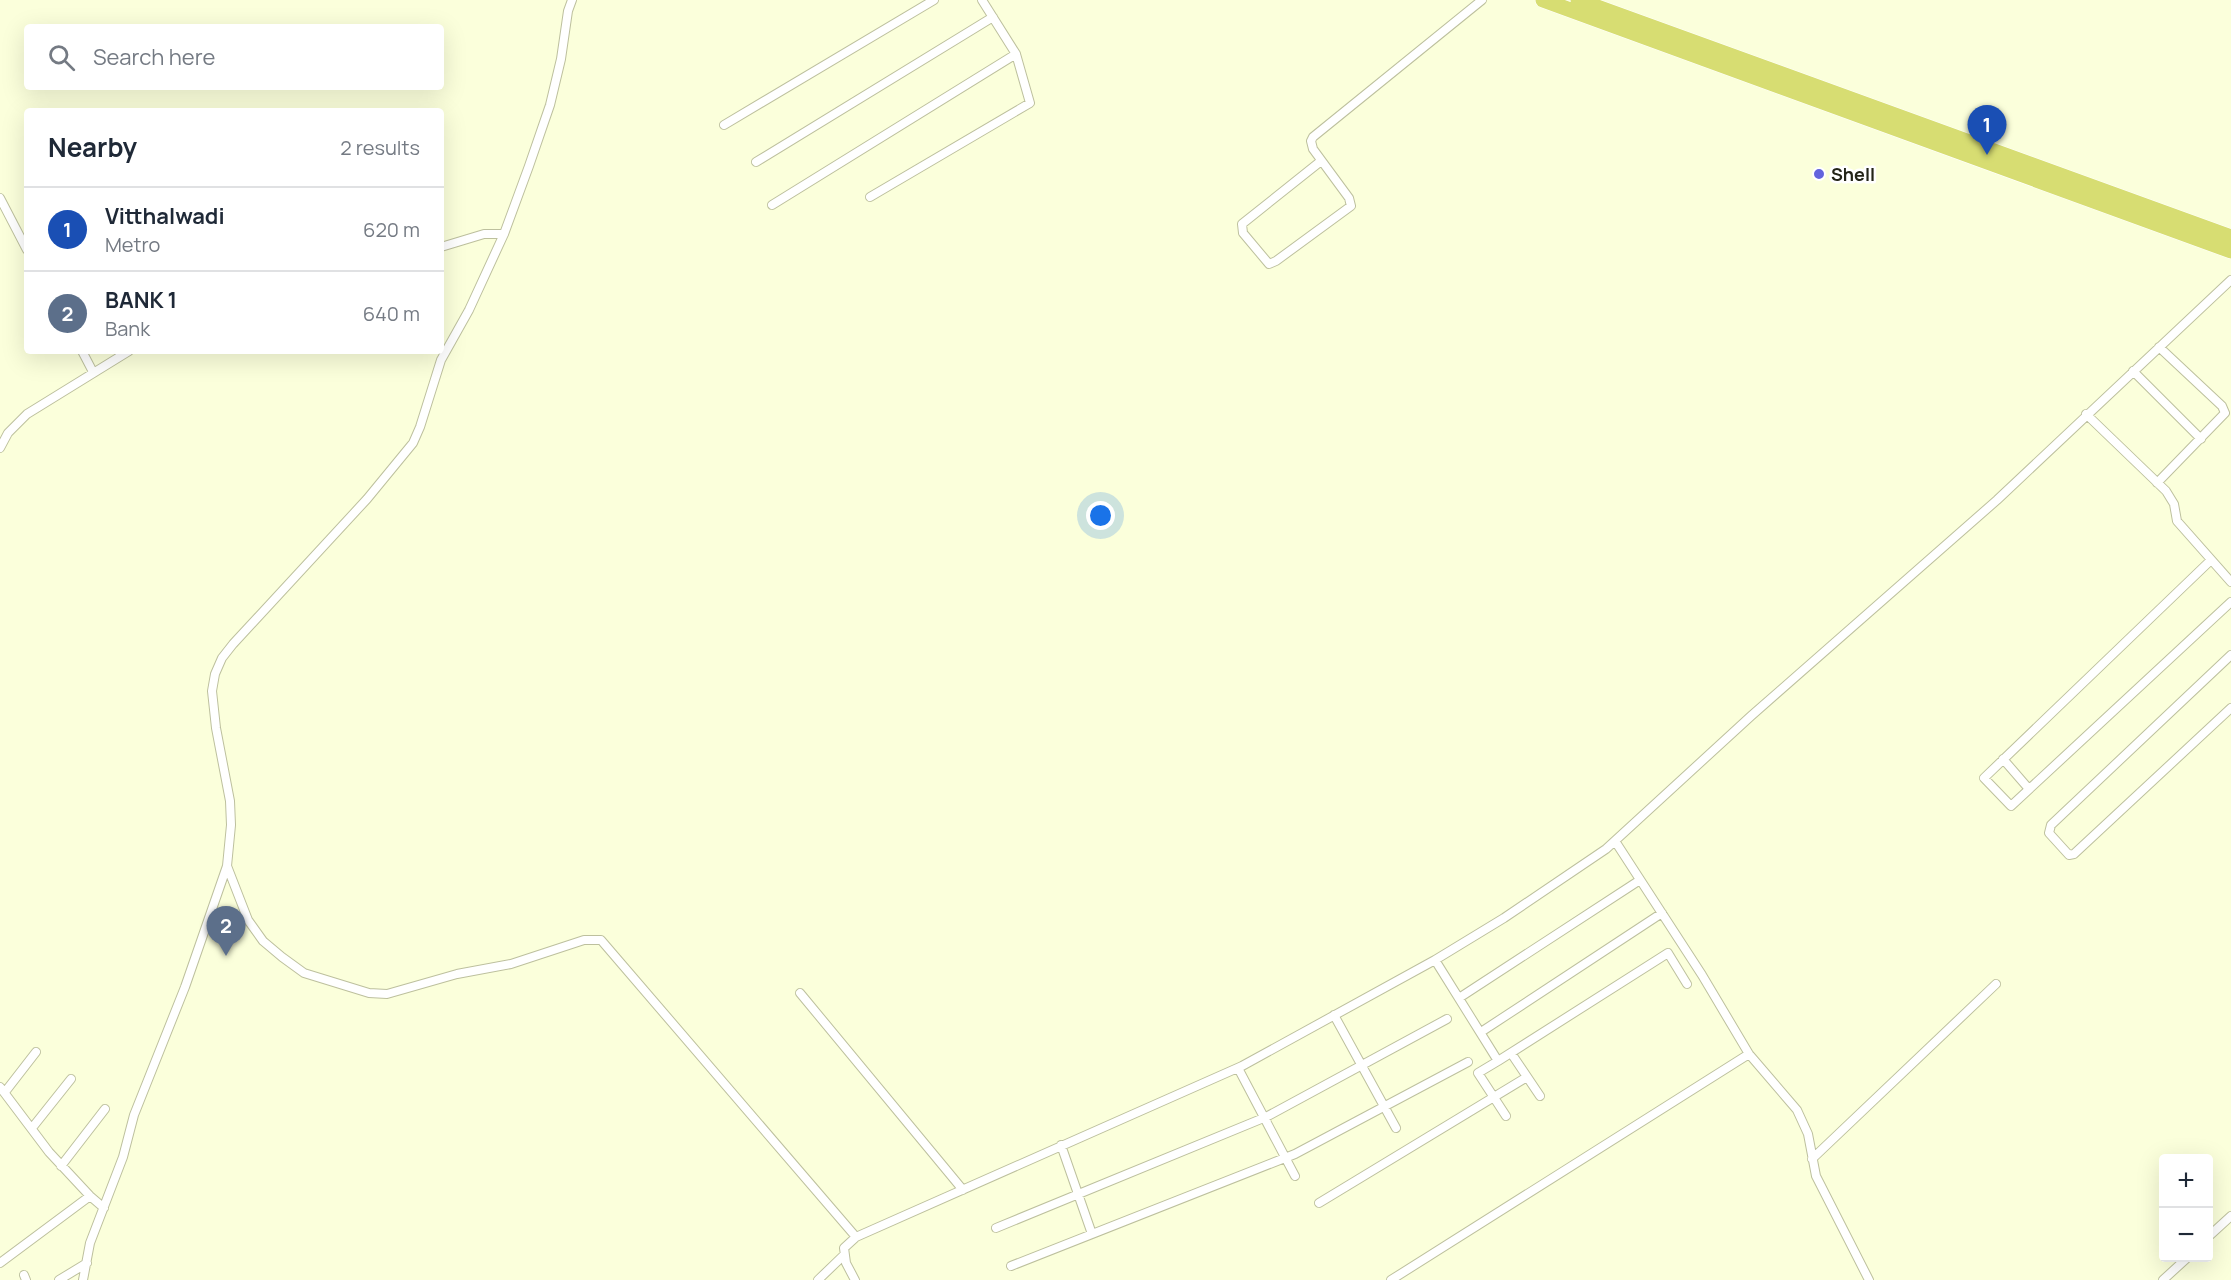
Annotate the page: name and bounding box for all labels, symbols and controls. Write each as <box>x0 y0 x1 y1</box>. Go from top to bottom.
search box <box>24 24 444 90</box>
icon: search <box>45 41 78 74</box>
text: Search here <box>93 42 215 72</box>
pin: 1 <box>1968 106 2006 155</box>
text: Nearby <box>48 129 137 165</box>
text: 2 results <box>340 134 420 161</box>
place label: Shell <box>1831 162 1875 186</box>
marker: Shell <box>1812 167 1826 181</box>
text: Vitthalwadi <box>105 201 225 231</box>
text: 1 <box>63 216 72 243</box>
text: 620 m <box>363 216 420 243</box>
text: Metro <box>105 231 160 258</box>
text: BANK 1 <box>105 285 177 315</box>
text: 2 <box>62 300 73 327</box>
text: 640 m <box>363 300 420 327</box>
text: Bank <box>105 315 150 342</box>
your location <box>1086 501 1115 530</box>
pin: 2 <box>206 906 246 956</box>
map controls <box>2159 1154 2213 1262</box>
button: + <box>2159 1154 2213 1208</box>
button: − <box>2159 1208 2213 1262</box>

